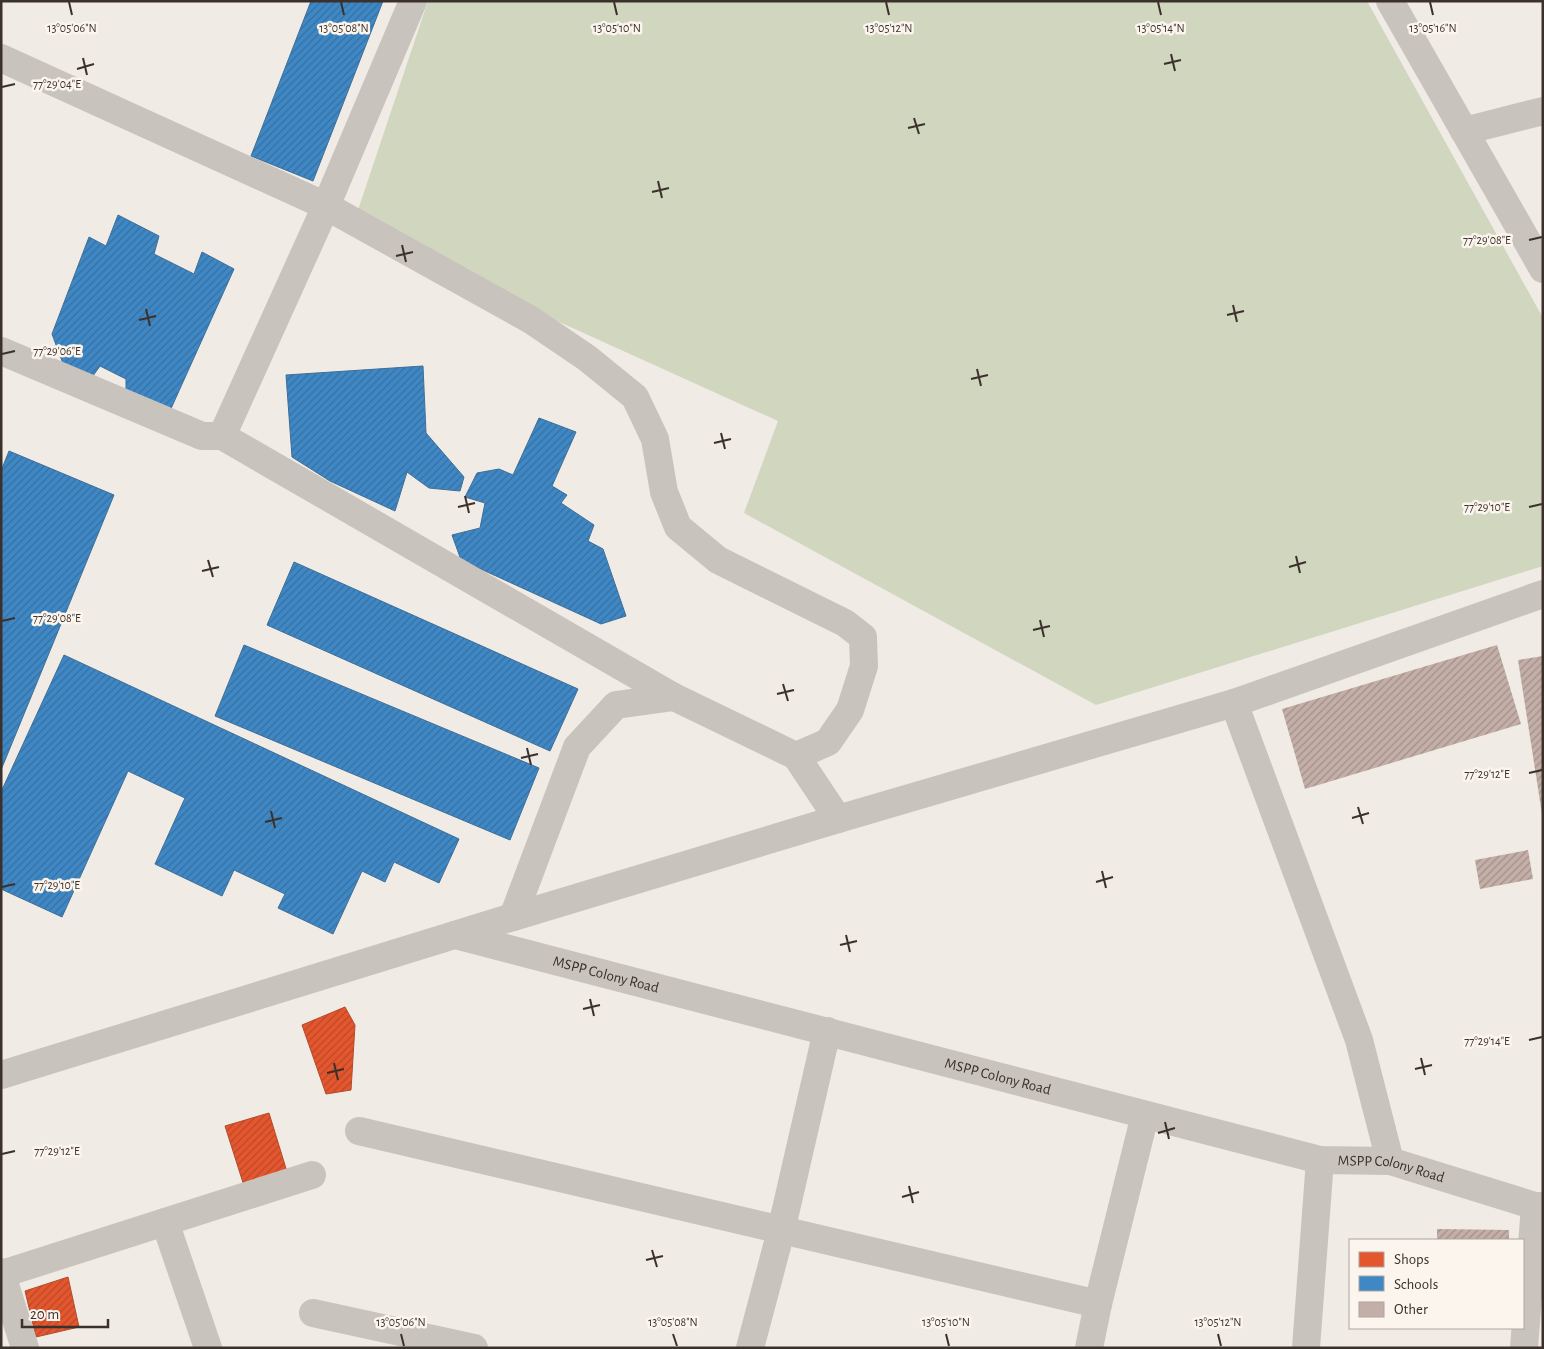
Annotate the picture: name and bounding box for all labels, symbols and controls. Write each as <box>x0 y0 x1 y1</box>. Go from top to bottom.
text: 13°05'06"N <box>47 22 97 34</box>
text: 13°05'08"N <box>319 22 369 34</box>
text: 13°05'10"N <box>593 22 641 34</box>
text: 13°05'12"N <box>865 22 913 34</box>
text: 13°05'14"N <box>1137 22 1185 34</box>
text: 13°05'16"N <box>1409 22 1457 34</box>
text: 77°29'04"E <box>33 78 81 90</box>
text: 77°29'08"E <box>1463 234 1511 246</box>
text: 77°29'06"E <box>33 345 81 357</box>
text: 77°29'10"E <box>1464 501 1510 513</box>
text: 77°29'08"E <box>33 612 81 624</box>
text: 77°29'12"E <box>1464 768 1510 780</box>
text: 77°29'10"E <box>34 879 80 891</box>
street label: MSPP Colony Road <box>551 953 661 995</box>
text: 77°29'14"E <box>1464 1035 1510 1047</box>
street label: MSPP Colony Road <box>943 1055 1053 1097</box>
text: 77°29'12"E <box>34 1145 80 1157</box>
street label: MSPP Colony Road <box>1338 1153 1447 1185</box>
legend <box>1349 1239 1524 1329</box>
text: Shops <box>1394 1252 1429 1267</box>
text: Schools <box>1394 1277 1438 1292</box>
scale bar <box>22 1296 109 1328</box>
text: Other <box>1394 1302 1428 1317</box>
text: 20 m <box>30 1307 59 1322</box>
text: 13°05'06"N <box>376 1316 426 1328</box>
text: 13°05'08"N <box>648 1316 698 1328</box>
text: 13°05'10"N <box>922 1316 970 1328</box>
text: 13°05'12"N <box>1194 1316 1242 1328</box>

